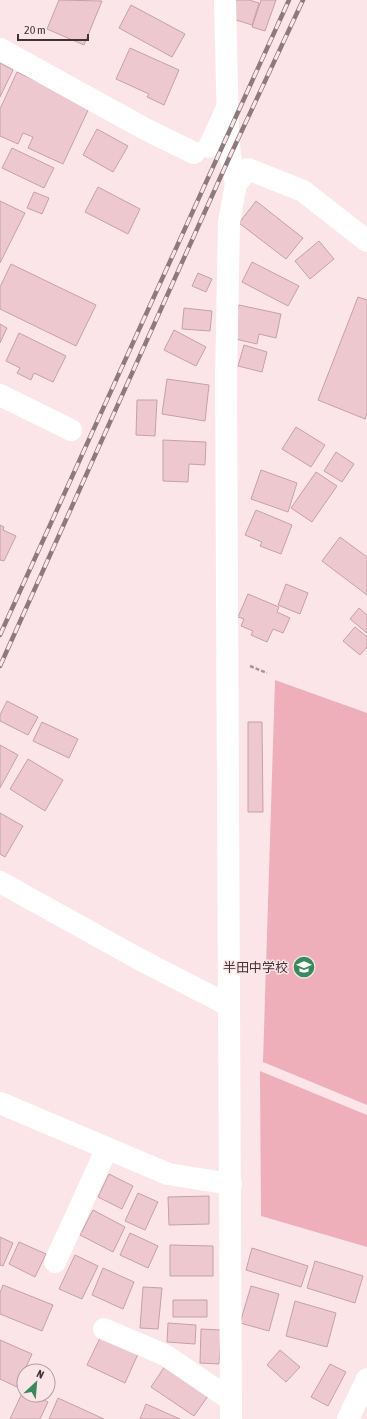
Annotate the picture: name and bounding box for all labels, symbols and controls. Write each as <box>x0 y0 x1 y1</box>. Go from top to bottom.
scale bar <box>18 16 88 42</box>
text: 20 m <box>24 23 46 37</box>
school or university icon: 半田中学校 <box>291 954 317 980</box>
place label: 半田中学校 <box>223 960 288 975</box>
north arrow <box>16 1363 56 1403</box>
text: N <box>35 1367 46 1381</box>

